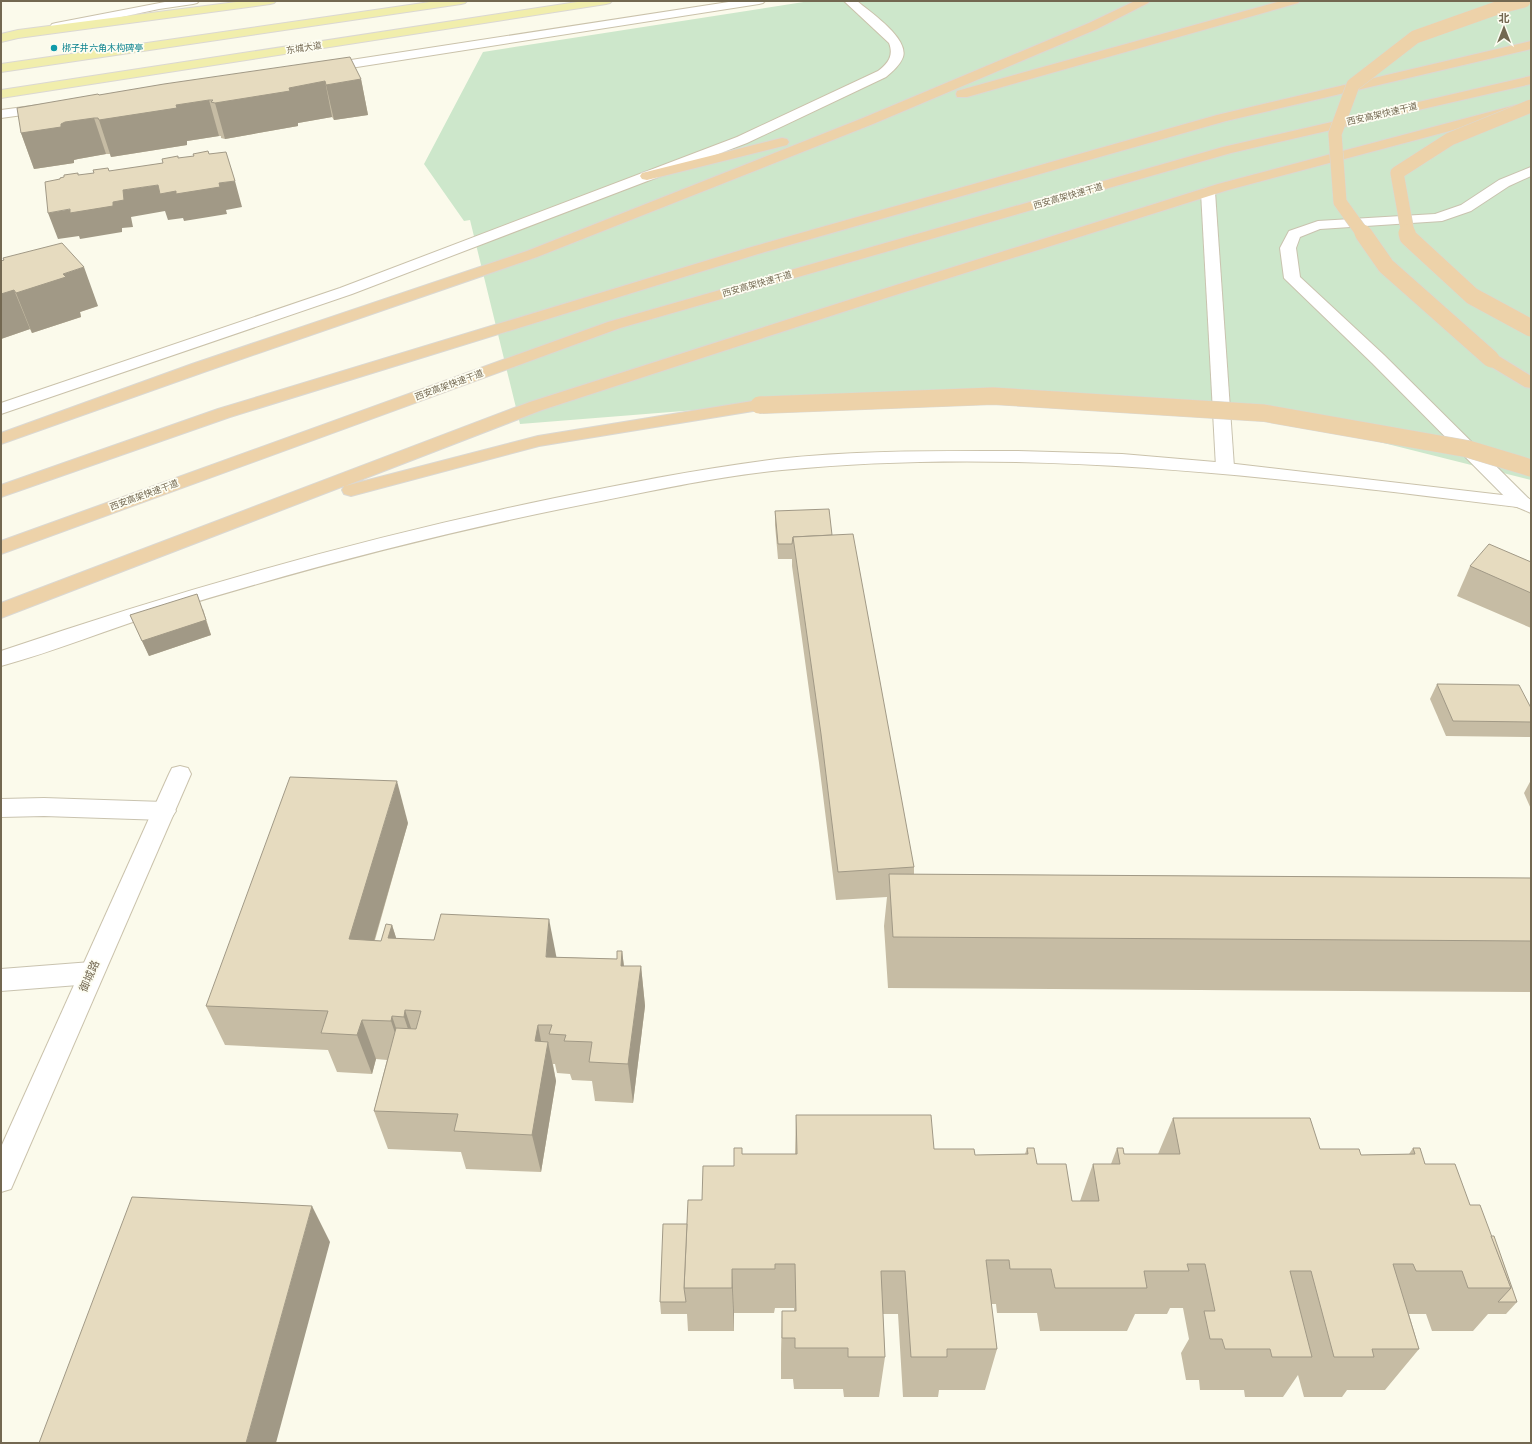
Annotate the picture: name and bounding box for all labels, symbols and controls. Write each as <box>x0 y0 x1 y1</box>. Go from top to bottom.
north arrow <box>1484 8 1524 48</box>
text: 北 <box>1499 11 1510 24</box>
street label: 东城大道 <box>285 39 323 56</box>
place label: 梆子井六角木构碑亭 <box>62 42 143 53</box>
marker: 梆子井六角木构碑亭 <box>49 43 59 53</box>
street label: 西安高架快速干道 <box>1346 100 1418 127</box>
street label: 西安高架快速干道 <box>1032 180 1104 211</box>
street label: 西安高架快速干道 <box>721 268 793 299</box>
street label: 西安高架快速干道 <box>413 367 485 402</box>
street label: 西安高架快速干道 <box>108 477 180 512</box>
street label: 御城路 <box>75 958 101 994</box>

